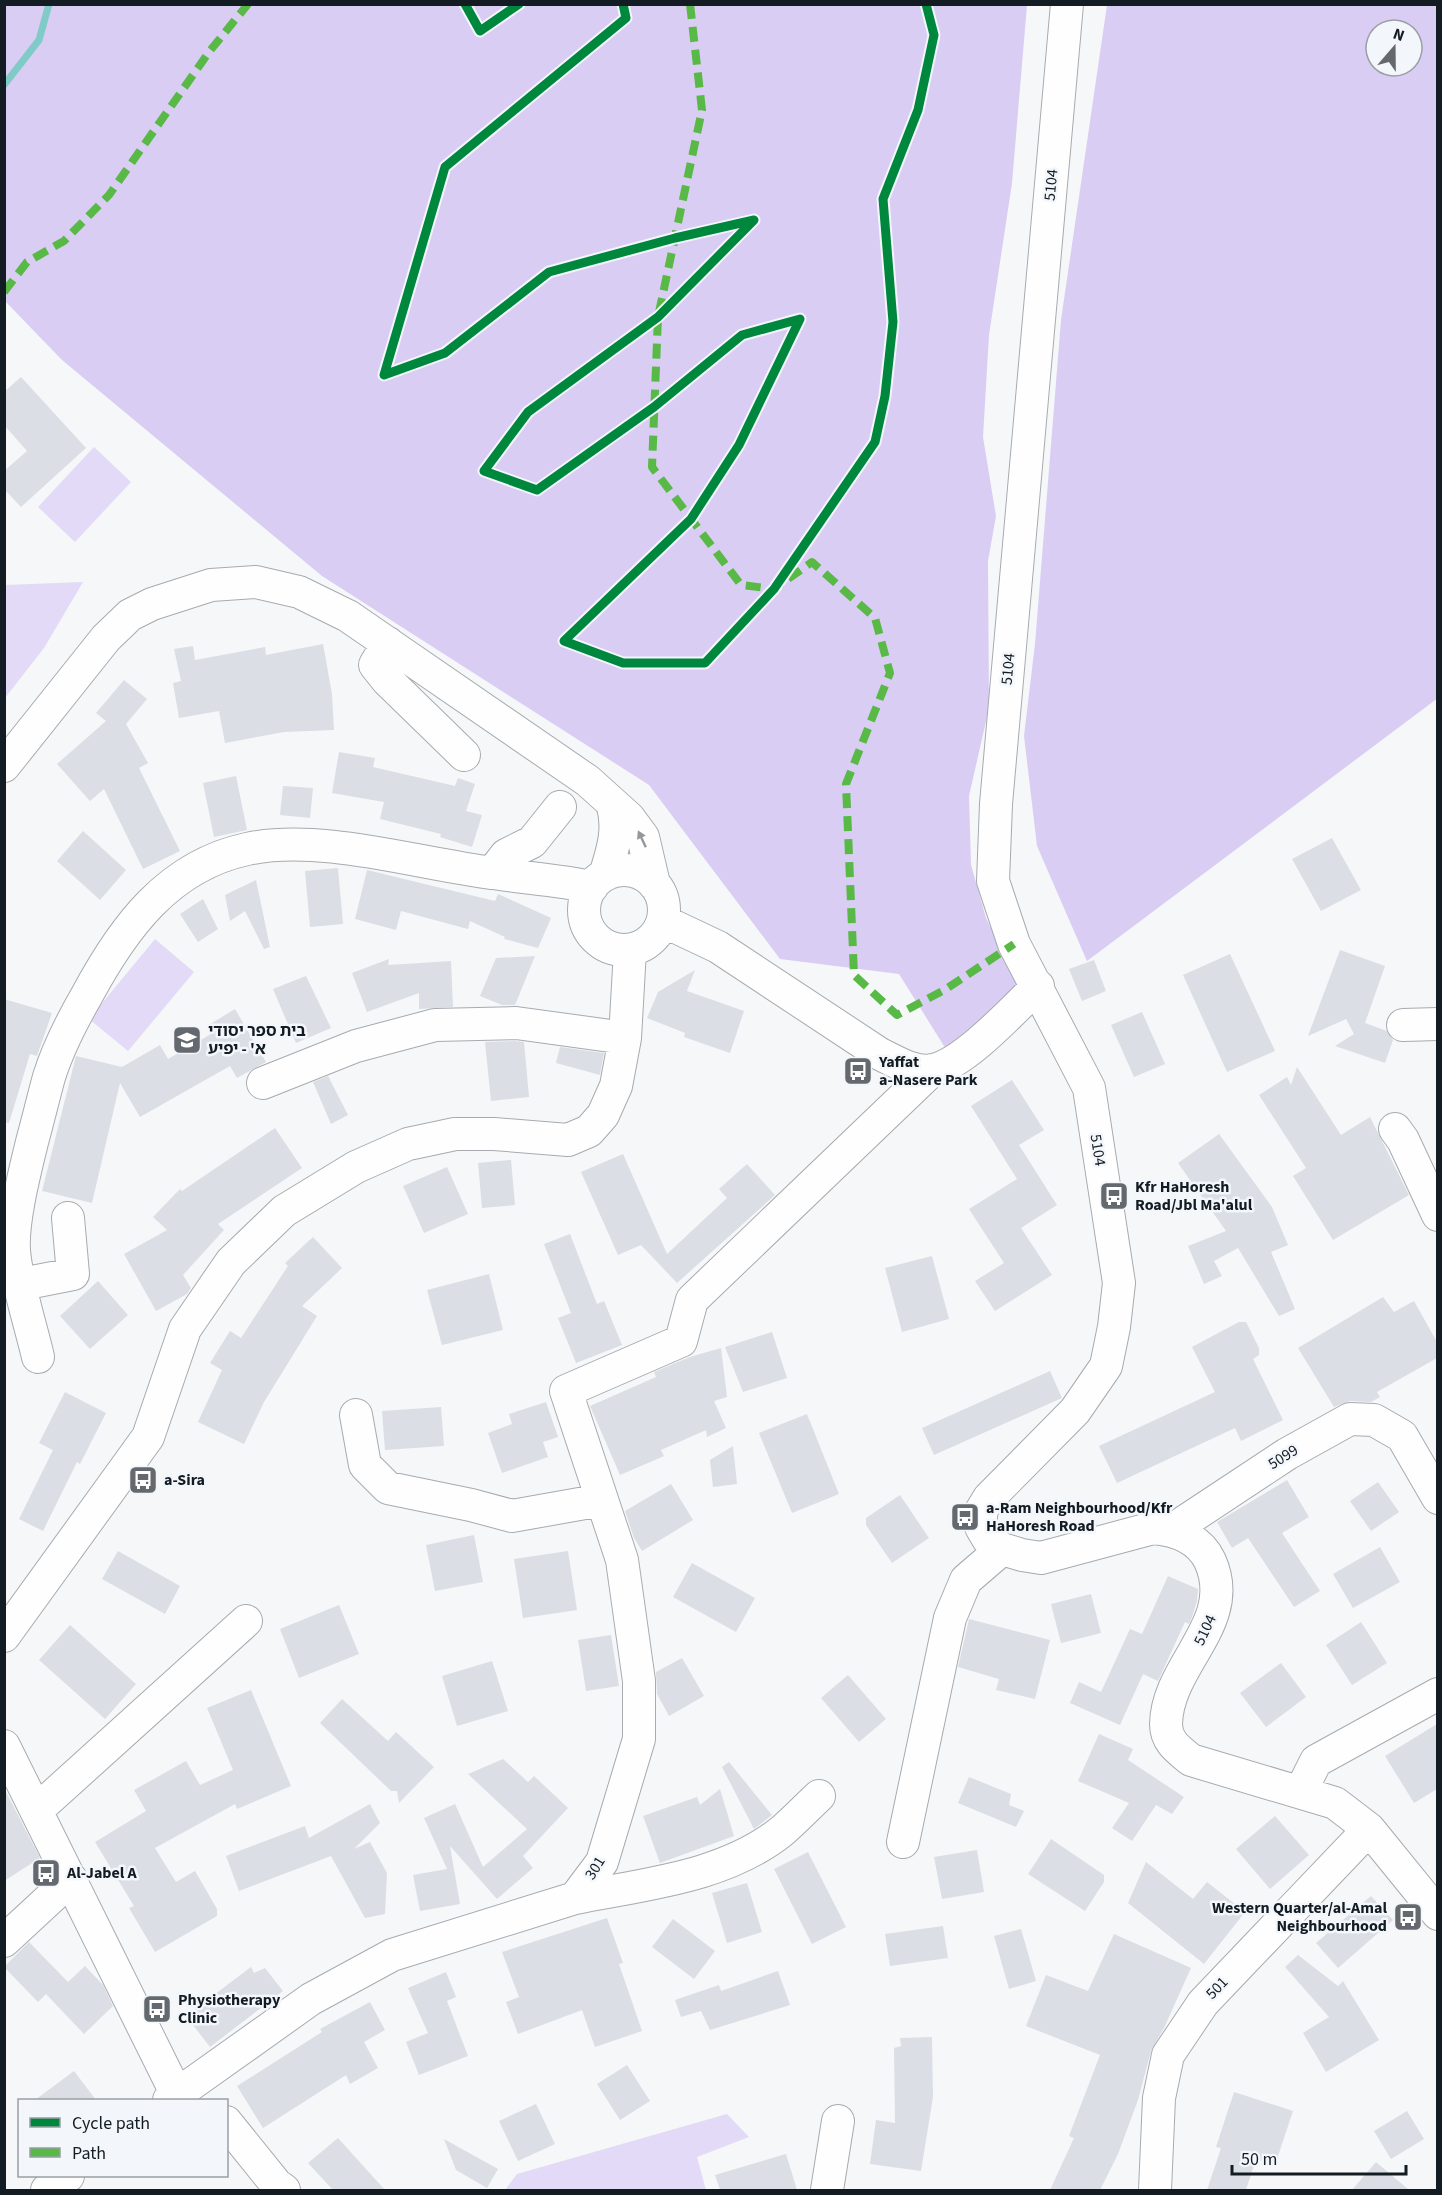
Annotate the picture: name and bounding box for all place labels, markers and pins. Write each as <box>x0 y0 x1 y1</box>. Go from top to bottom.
place label: בית ספר יסודי א' - יפיע <box>208 1020 306 1060</box>
school or university icon: בית ספר יסודי א' - יפיע <box>171 1024 203 1056</box>
place label: Yaffat a-Nasere Park <box>878 1051 978 1091</box>
bus stop icon: Yaffat a-Nasere Park <box>842 1055 874 1087</box>
place label: Kfr HaHoresh Road/Jbl Ma'alul <box>1135 1176 1253 1216</box>
bus stop icon: Kfr HaHoresh Road/Jbl Ma'alul <box>1098 1180 1130 1212</box>
bus stop icon: a-Sira <box>127 1464 159 1496</box>
place label: a-Sira <box>164 1469 205 1491</box>
place label: a-Ram Neighbourhood/Kfr HaHoresh Road <box>986 1497 1173 1537</box>
bus stop icon: a-Ram Neighbourhood/Kfr HaHoresh Road <box>949 1501 981 1533</box>
bus stop icon: Al-Jabel A <box>30 1857 62 1889</box>
place label: Al-Jabel A <box>66 1862 138 1884</box>
place label: Western Quarter/al-Amal Neighbourhood <box>1212 1897 1387 1937</box>
bus stop icon: Western Quarter/al-Amal Neighbourhood <box>1392 1901 1424 1933</box>
place label: Physiotherapy Clinic <box>178 1989 281 2029</box>
bus stop icon: Physiotherapy Clinic <box>141 1993 173 2025</box>

